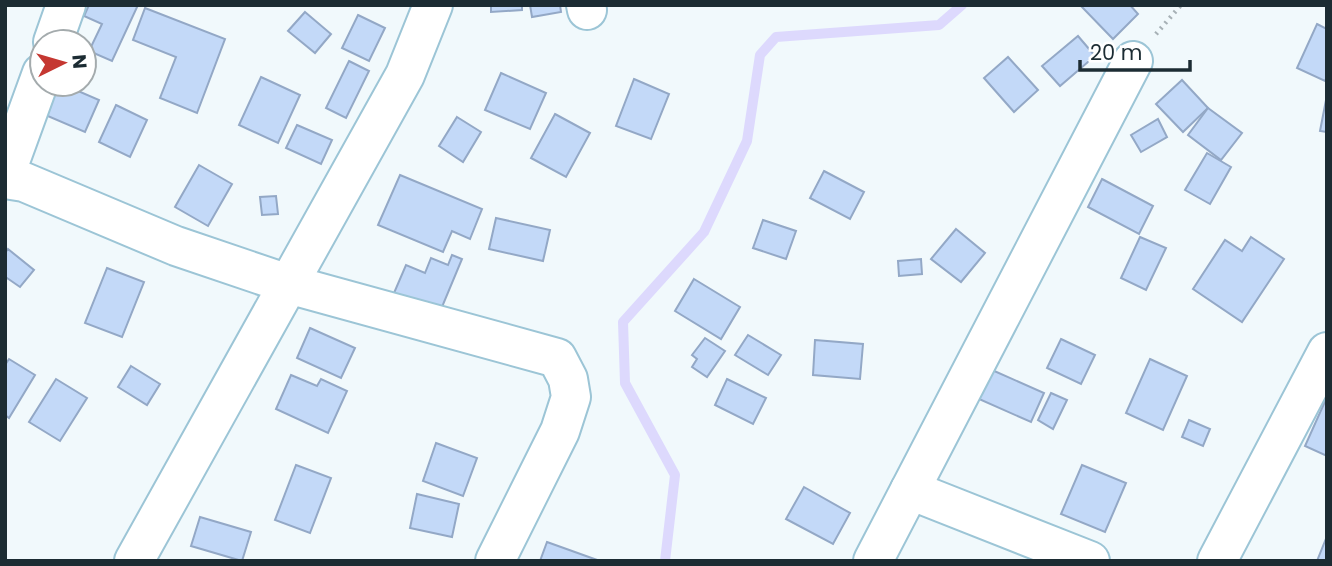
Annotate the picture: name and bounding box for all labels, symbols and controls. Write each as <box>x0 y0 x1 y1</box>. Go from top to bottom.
north arrow <box>28 28 98 98</box>
scale bar <box>1080 28 1190 72</box>
text: 20 m <box>1090 38 1143 67</box>
text: N <box>65 53 94 70</box>

